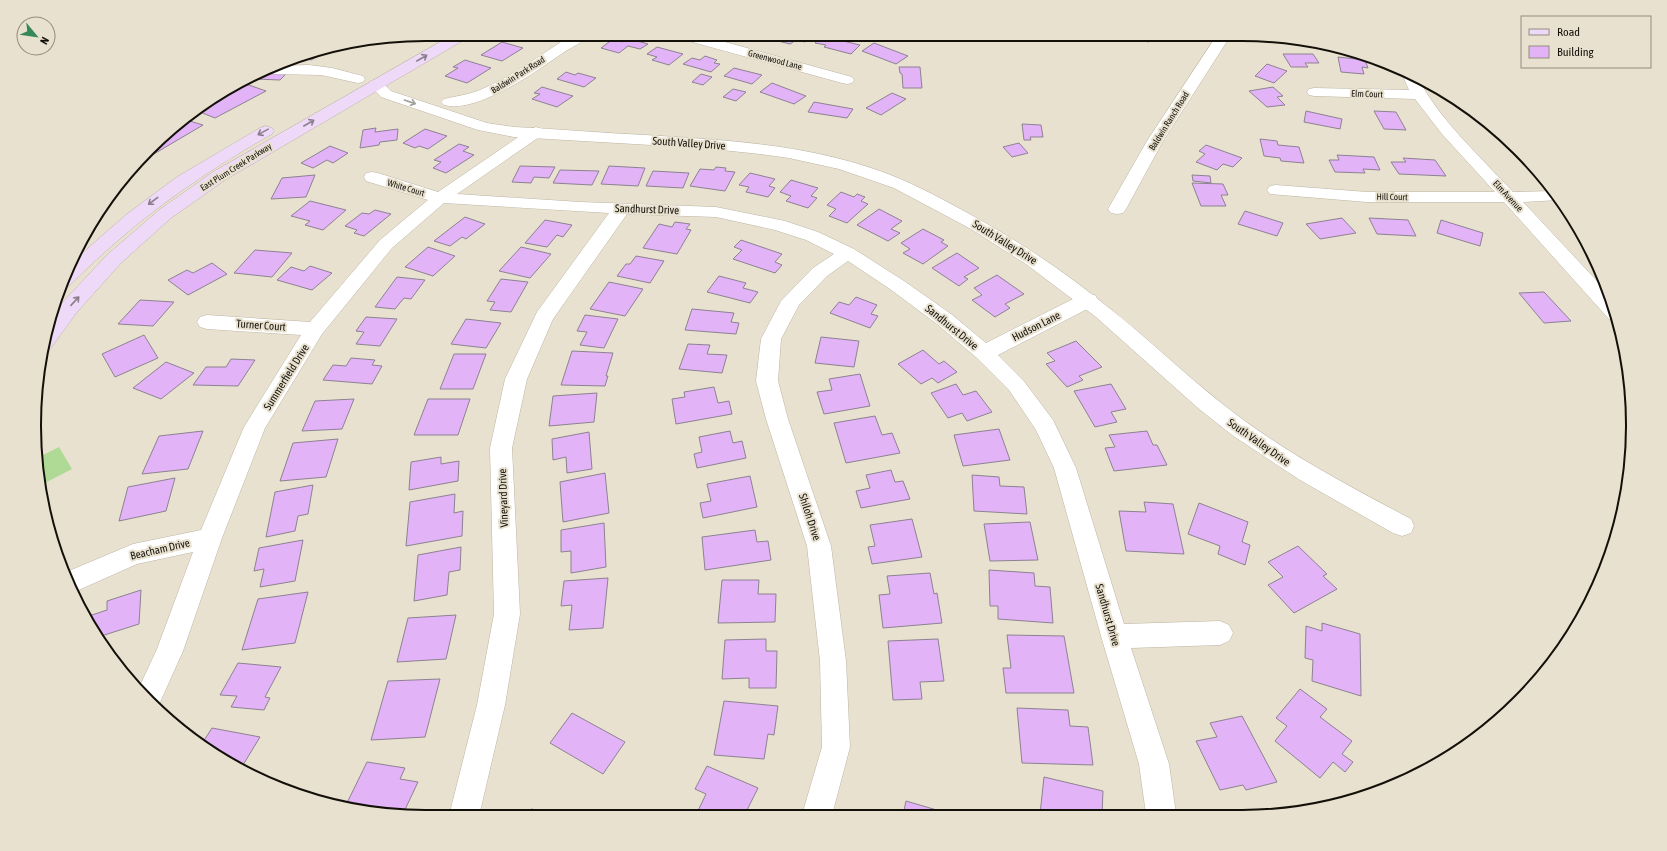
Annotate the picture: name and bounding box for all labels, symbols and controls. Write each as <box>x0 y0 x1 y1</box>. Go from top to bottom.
north arrow <box>16 16 56 56</box>
legend <box>1521 16 1651 68</box>
text: Road <box>1557 25 1580 39</box>
text: N <box>38 35 52 47</box>
text: Building <box>1557 45 1595 59</box>
street label: Greenwood Lane <box>747 48 803 72</box>
one-way arrow <box>416 54 428 62</box>
street label: Baldwin Park Road <box>489 54 547 96</box>
street label: Elm Court <box>1351 88 1383 100</box>
street label: Baldwin Ranch Road <box>1147 90 1191 152</box>
one-way arrow <box>403 99 415 107</box>
one-way arrow <box>303 118 315 126</box>
one-way arrow <box>257 129 269 136</box>
street label: South Valley Drive <box>652 134 726 152</box>
street label: East Plum Creek Parkway <box>199 141 274 193</box>
street label: White Court <box>386 178 426 199</box>
street label: Elm Avenue <box>1491 178 1525 214</box>
street label: Hill Court <box>1376 192 1408 202</box>
one-way arrow <box>148 197 159 205</box>
street label: Sandhurst Drive <box>615 202 679 216</box>
street label: South Valley Drive <box>971 217 1039 267</box>
one-way arrow <box>70 297 79 307</box>
street label: Sandhurst Drive <box>923 302 981 352</box>
street label: Hudson Lane <box>1010 309 1062 343</box>
street label: Turner Court <box>236 317 286 333</box>
street label: Summerfield Drive <box>261 342 311 412</box>
street label: South Valley Drive <box>1226 416 1292 468</box>
street label: Vineyard Drive <box>496 468 510 528</box>
street label: Shiloh Drive <box>797 492 823 542</box>
street label: Beacham Drive <box>129 536 191 562</box>
street label: Sandhurst Drive <box>1093 583 1123 647</box>

